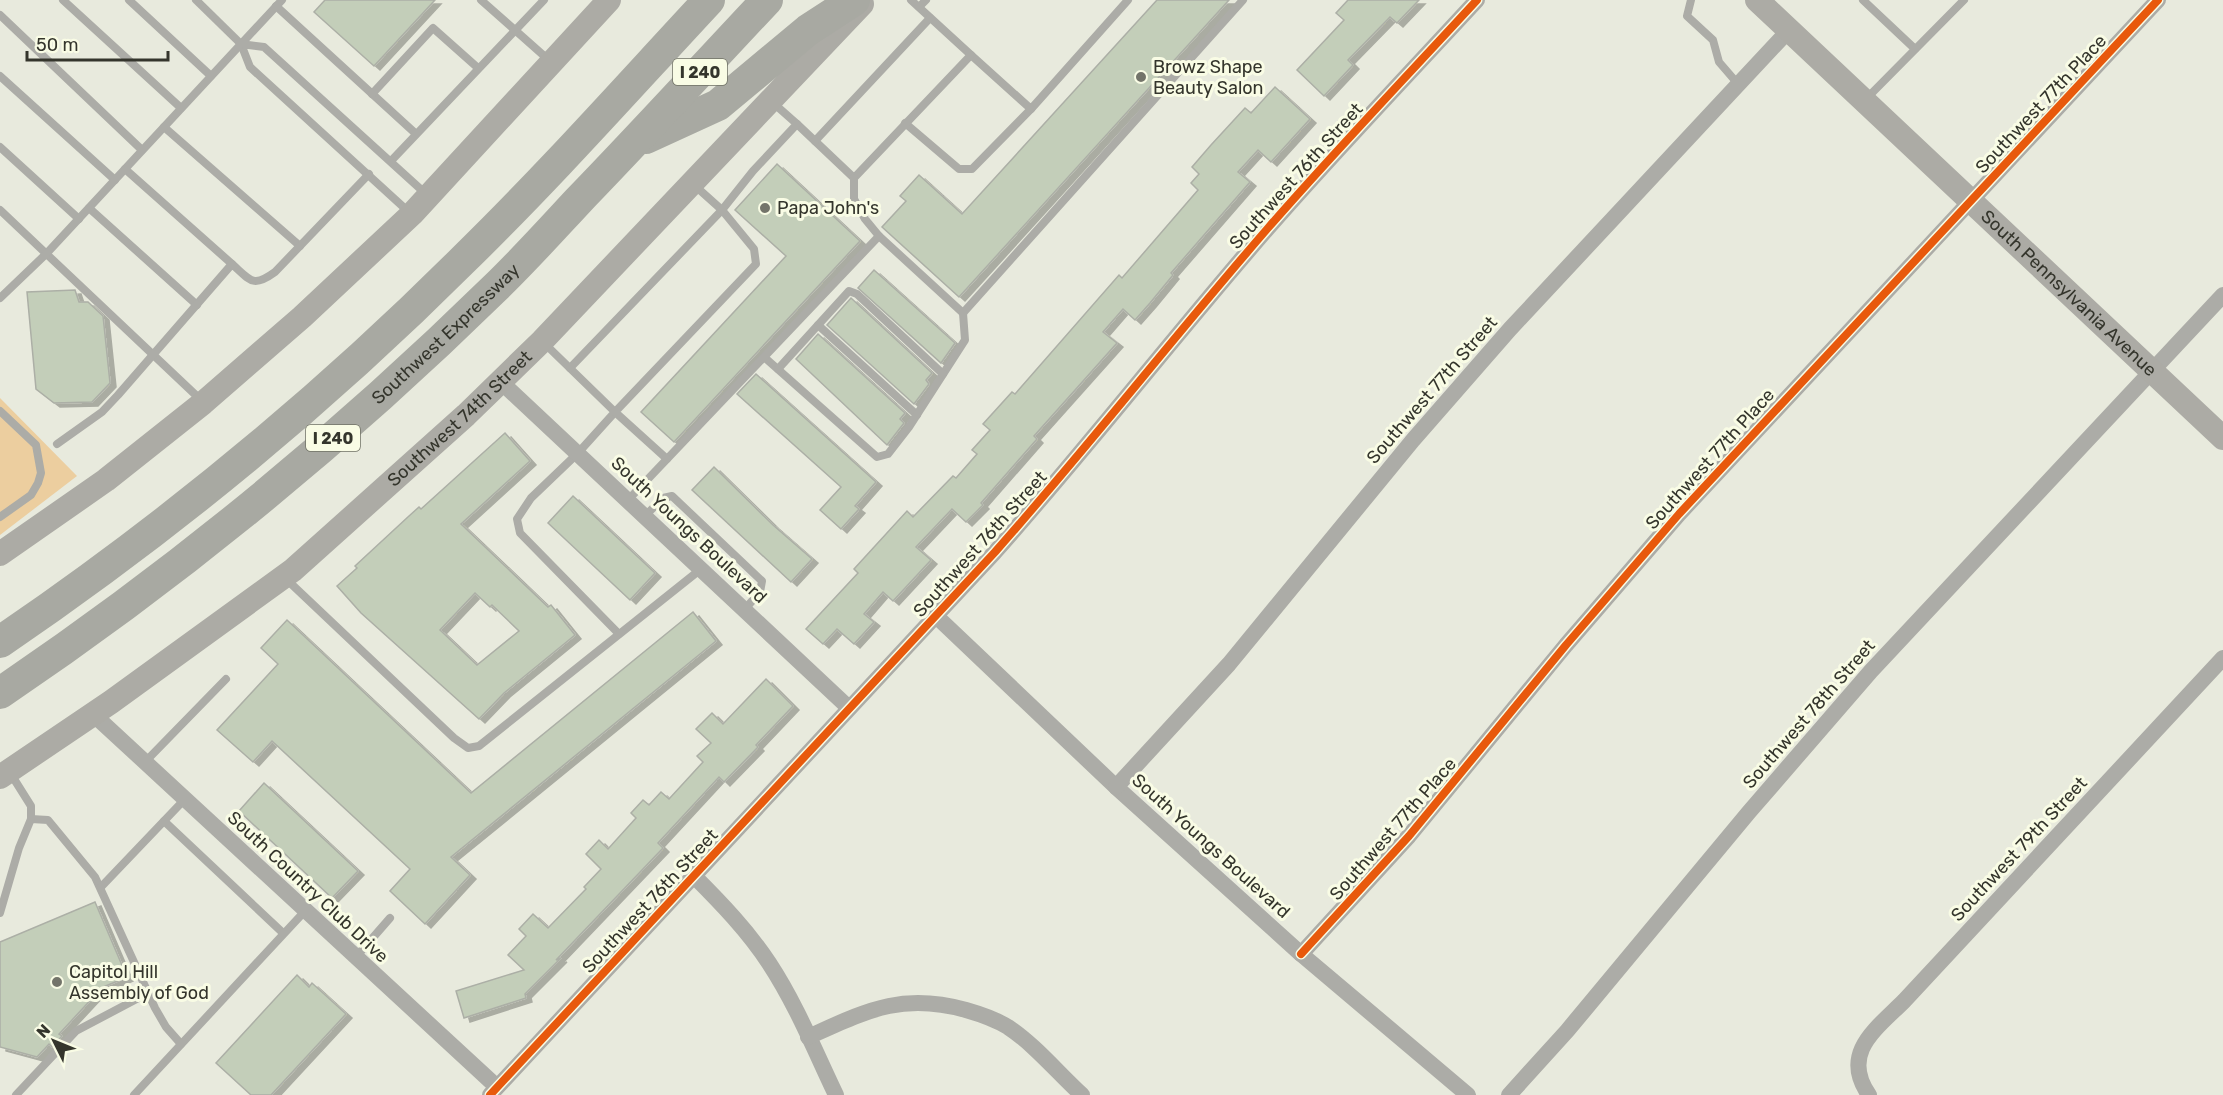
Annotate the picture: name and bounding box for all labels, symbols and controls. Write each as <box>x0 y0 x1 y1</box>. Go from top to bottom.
scale bar <box>27 24 168 62</box>
street label: Southwest 77th Place <box>1971 30 2111 178</box>
text: 50 m <box>36 34 79 56</box>
place label: Browz Shape Beauty Salon <box>1153 56 1264 99</box>
road number: I 240 <box>673 59 727 85</box>
marker: Browz Shape Beauty Salon <box>1134 70 1148 84</box>
street label: Southwest 76th Street <box>1225 98 1367 254</box>
place label: Papa John's <box>777 197 879 219</box>
marker: Papa John's <box>758 201 772 215</box>
street label: South Pennsylvania Avenue <box>1976 205 2161 381</box>
street label: Southwest Expressway <box>367 259 524 409</box>
street label: Southwest 77th Street <box>1362 312 1502 468</box>
street label: Southwest 74th Street <box>383 346 537 491</box>
street label: Southwest 77th Place <box>1641 384 1779 534</box>
road number: I 240 <box>306 425 360 451</box>
street label: South Youngs Boulevard <box>607 452 771 608</box>
street label: Southwest 76th Street <box>909 466 1051 622</box>
street label: Southwest 78th Street <box>1738 635 1880 793</box>
street label: Southwest 77th Place <box>1325 753 1461 905</box>
street label: South Youngs Boulevard <box>1127 769 1295 923</box>
street label: Southwest 79th Street <box>1946 772 2092 926</box>
street label: South Country Club Drive <box>223 807 393 967</box>
street label: Southwest 76th Street <box>577 824 723 978</box>
place label: Capitol Hill Assembly of God <box>69 961 209 1004</box>
marker: Capitol Hill Assembly of God <box>50 975 64 989</box>
north arrow <box>24 1011 84 1071</box>
text: N <box>33 1020 54 1042</box>

